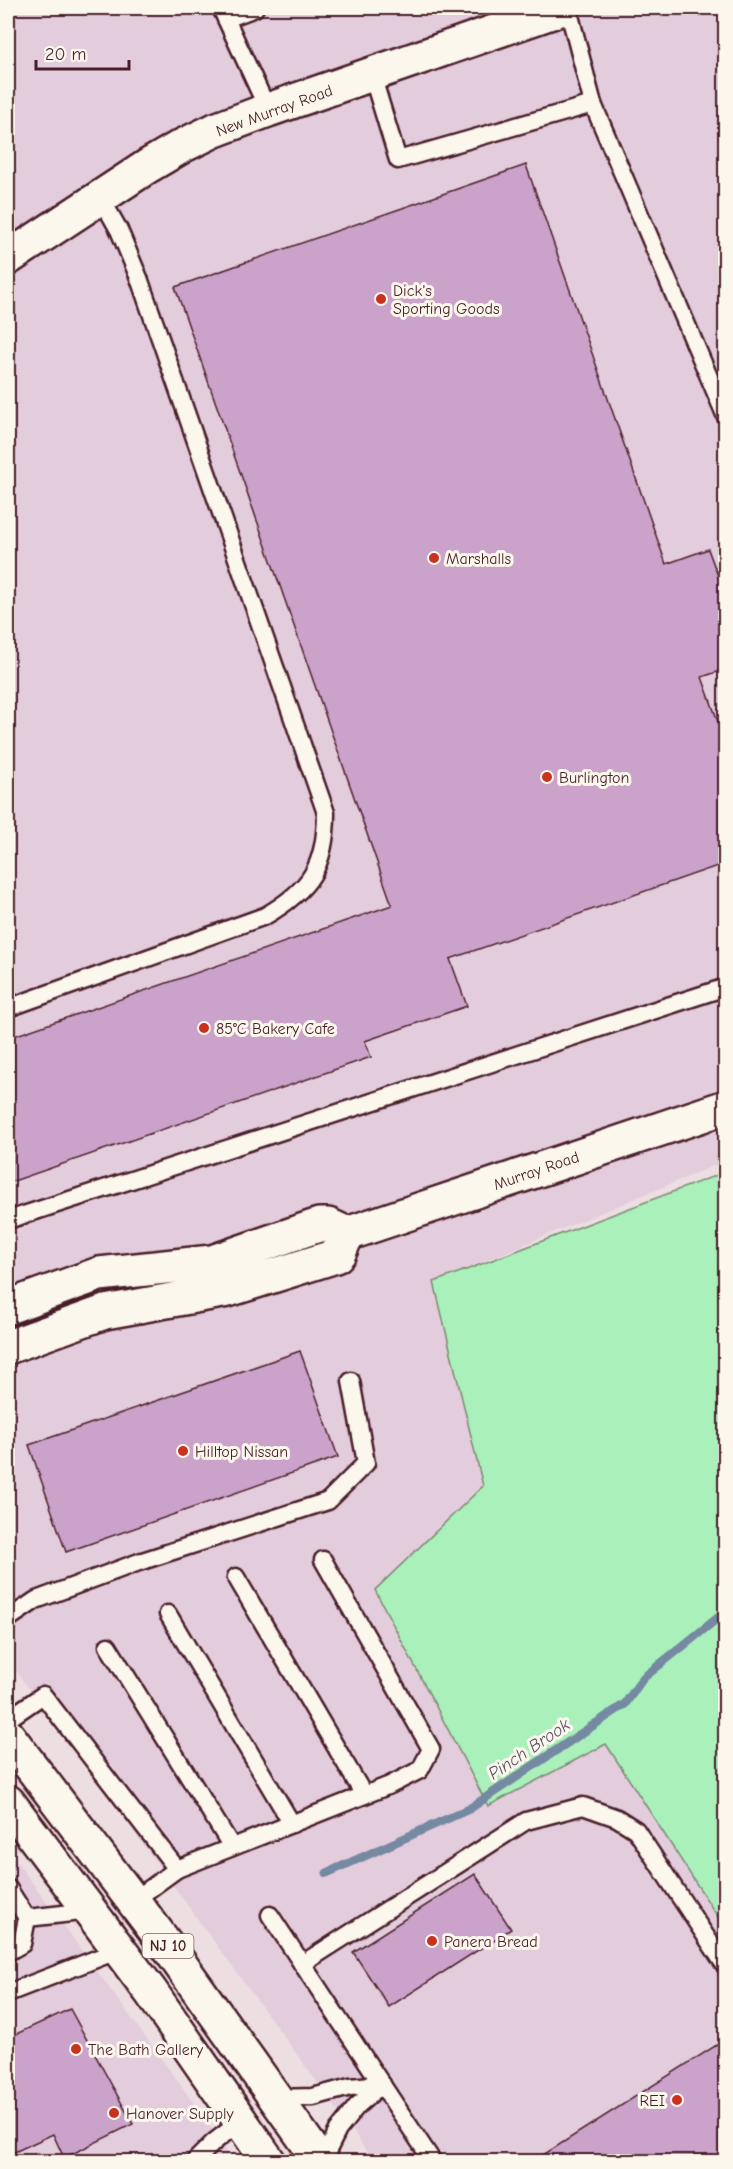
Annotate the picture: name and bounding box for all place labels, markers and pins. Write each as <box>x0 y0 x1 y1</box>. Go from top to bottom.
place label: Dick's Sporting Goods <box>393 282 500 318</box>
marker: Dick's Sporting Goods <box>374 292 388 306</box>
place label: Marshalls <box>446 550 512 568</box>
marker: Marshalls <box>427 551 441 565</box>
place label: Burlington <box>559 769 629 787</box>
marker: Burlington <box>540 770 554 784</box>
place label: 85°C Bakery Cafe <box>216 1020 335 1038</box>
marker: 85°C Bakery Cafe <box>197 1021 211 1035</box>
place label: Hilltop Nissan <box>195 1443 288 1461</box>
marker: Hilltop Nissan <box>176 1444 190 1458</box>
place label: Panera Bread <box>444 1933 538 1951</box>
marker: Panera Bread <box>425 1934 439 1948</box>
place label: The Bath Gallery <box>88 2041 204 2059</box>
marker: The Bath Gallery <box>69 2042 83 2056</box>
place label: REI <box>640 2092 665 2110</box>
marker: REI <box>670 2093 684 2107</box>
place label: Hanover Supply <box>126 2105 235 2123</box>
marker: Hanover Supply <box>107 2106 121 2120</box>

